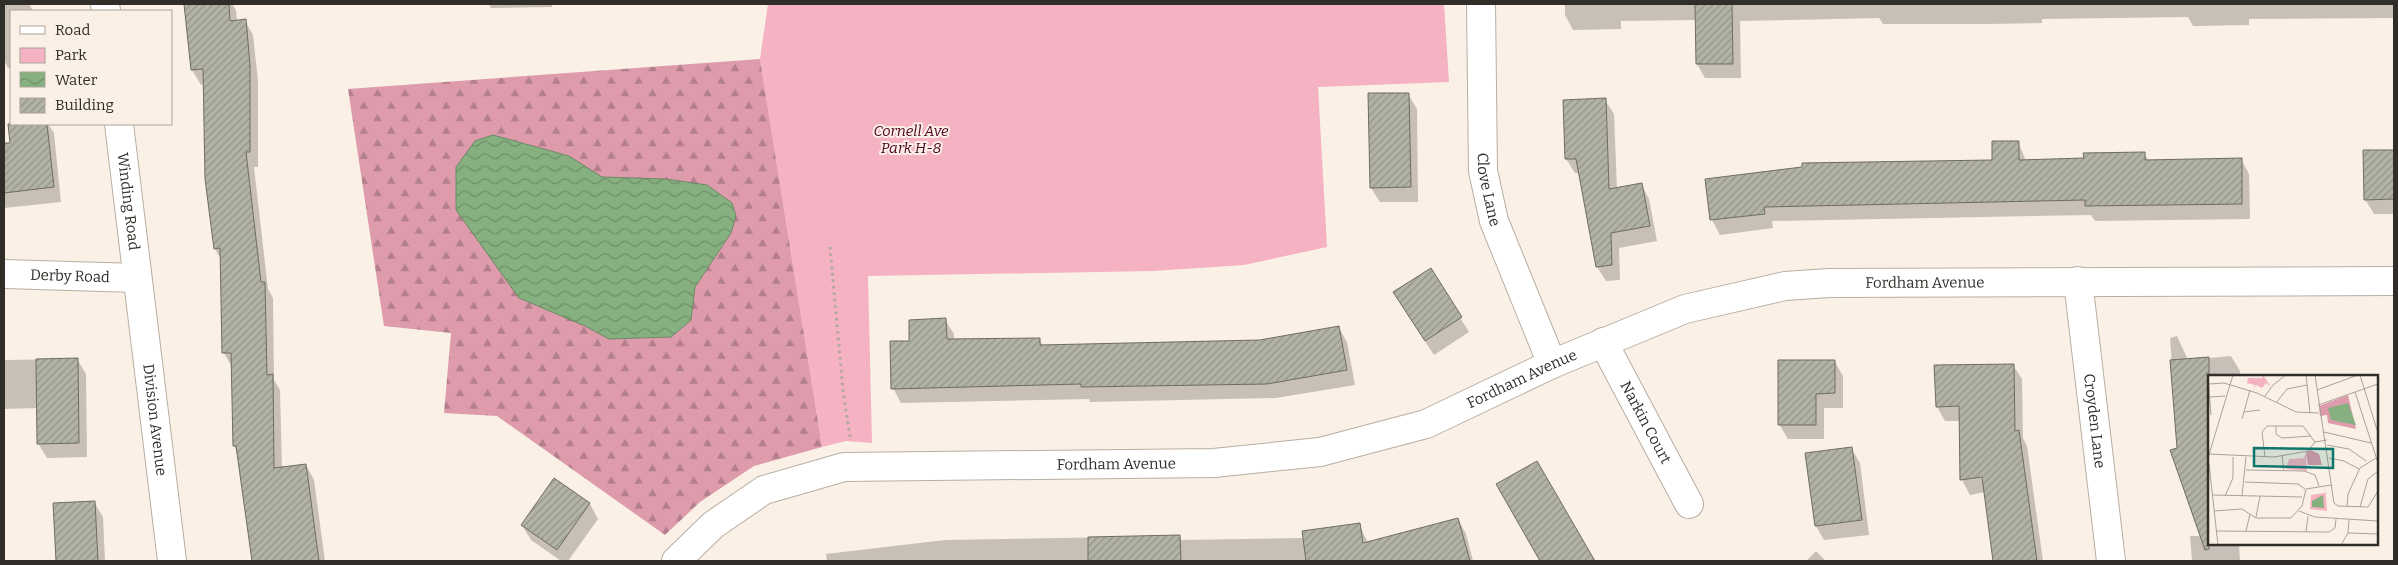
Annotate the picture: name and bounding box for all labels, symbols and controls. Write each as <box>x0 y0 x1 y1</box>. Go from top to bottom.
legend <box>10 10 172 125</box>
text: Road <box>55 21 90 39</box>
text: Park <box>55 46 87 64</box>
text: Water <box>55 71 98 89</box>
text: Building <box>55 96 114 114</box>
park label: Cornell Ave Park H-8 <box>873 122 949 157</box>
street label: Winding Road <box>114 152 143 251</box>
street label: Clove Lane <box>1474 152 1504 229</box>
street label: Derby Road <box>30 266 110 286</box>
street label: Fordham Avenue <box>1865 273 1985 292</box>
street label: Fordham Avenue <box>1464 346 1580 412</box>
street label: Division Avenue <box>139 363 171 477</box>
street label: Croyden Lane <box>2080 373 2109 469</box>
inset map <box>2208 375 2378 545</box>
street label: Narkin Court <box>1616 378 1675 467</box>
street label: Fordham Avenue <box>1057 454 1176 474</box>

